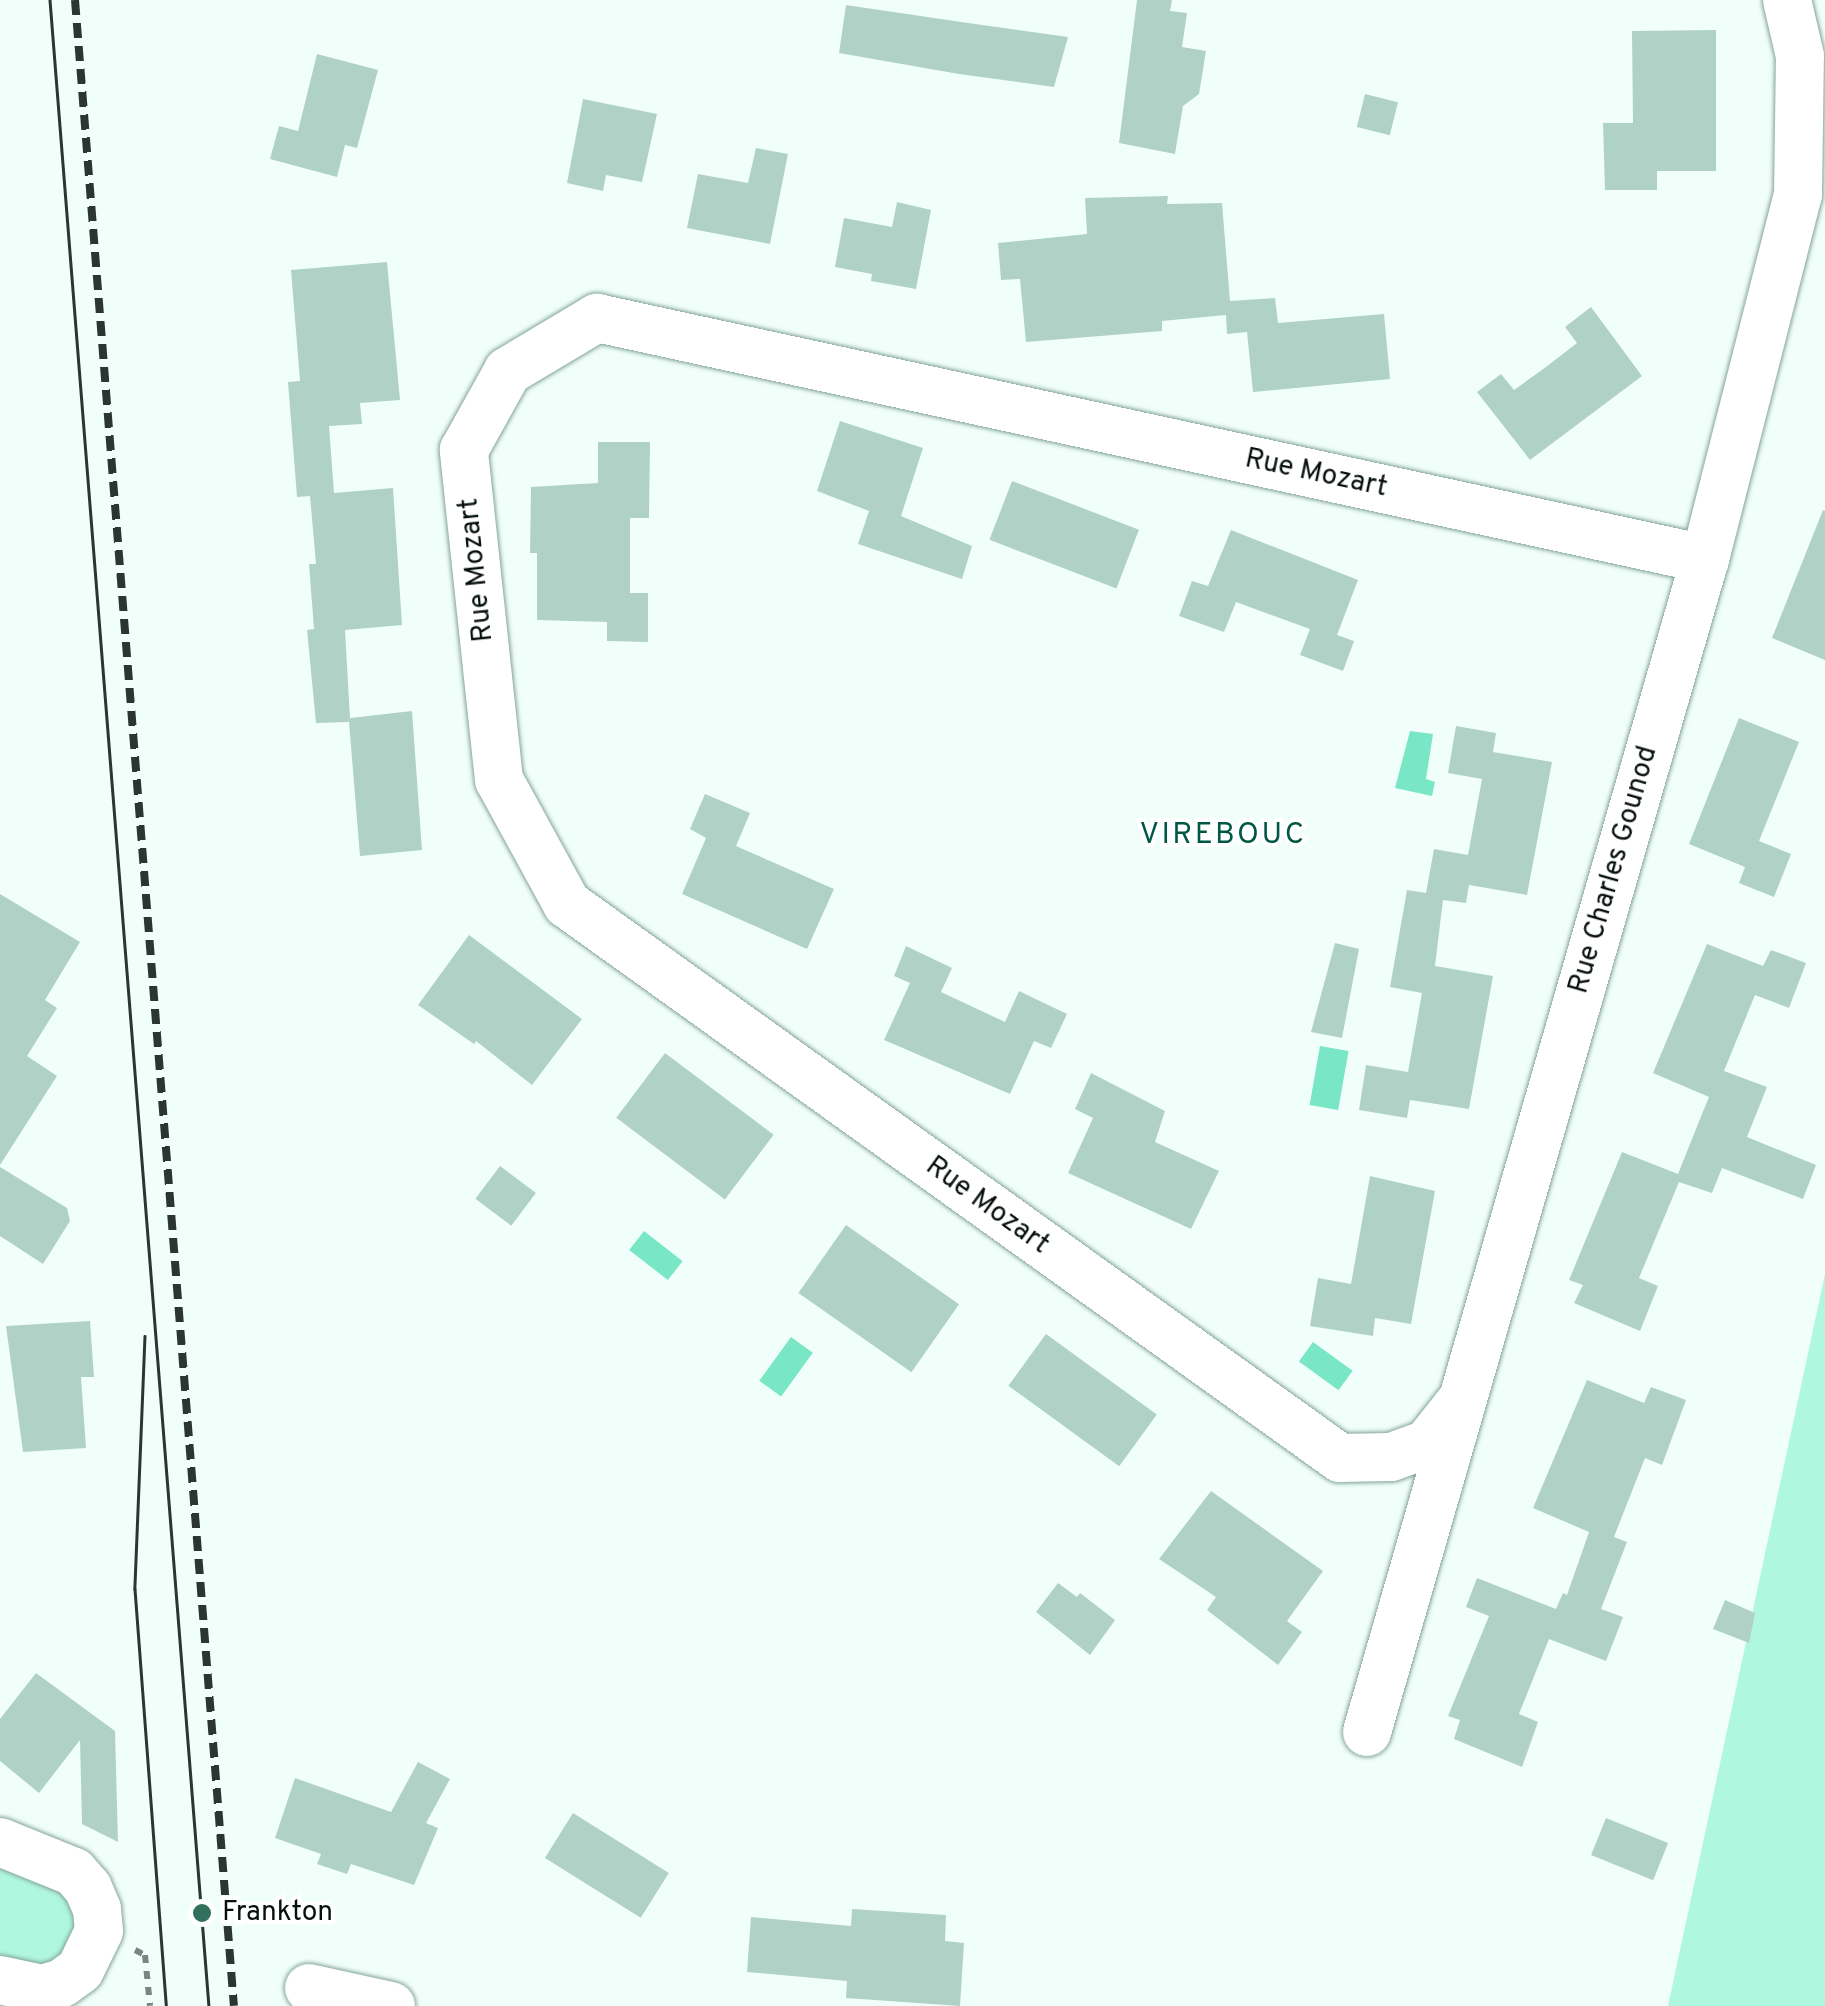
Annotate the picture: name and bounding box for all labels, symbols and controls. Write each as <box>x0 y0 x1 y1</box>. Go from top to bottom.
street label: Rue Mozart <box>1242 443 1390 505</box>
street label: Rue Mozart <box>453 496 501 644</box>
street label: Rue Charles Gounod <box>1563 742 1665 998</box>
district label: VIREBOUC <box>1139 818 1307 854</box>
street label: Rue Mozart <box>919 1150 1055 1262</box>
place label: Frankton <box>222 1896 333 1930</box>
marker: Frankton <box>191 1902 213 1924</box>

